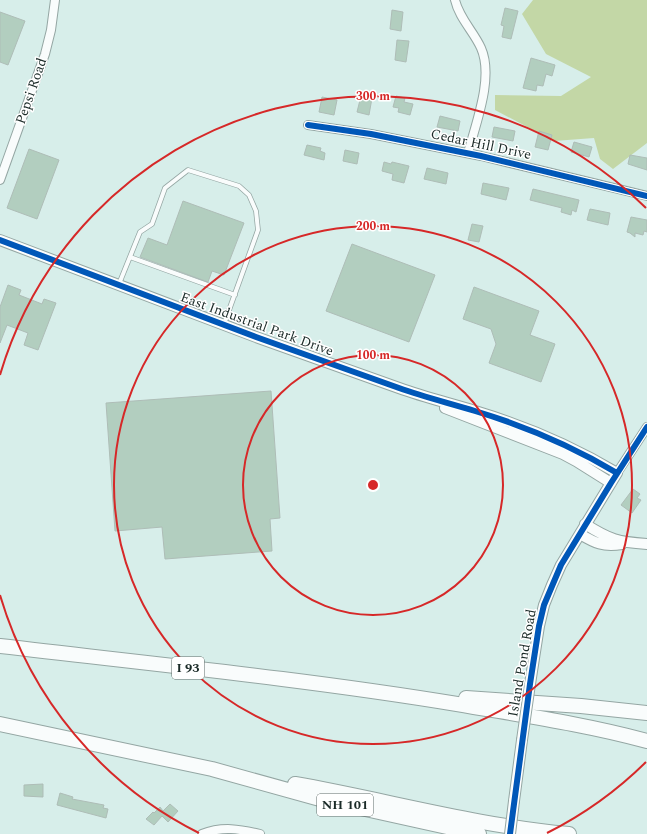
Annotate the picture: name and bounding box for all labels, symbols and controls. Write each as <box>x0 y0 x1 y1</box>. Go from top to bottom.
street label: Pepsi Road <box>10 55 52 127</box>
text: 300 m <box>356 87 390 106</box>
street label: Cedar Hill Drive <box>429 123 533 165</box>
text: 200 m <box>356 217 390 236</box>
street label: East Industrial Park Drive <box>177 286 337 362</box>
text: 100 m <box>356 346 390 365</box>
centre of rings <box>366 478 380 492</box>
street label: Island Pond Road <box>502 607 542 719</box>
road number: I 93 <box>172 657 204 679</box>
road number: NH 101 <box>317 794 373 816</box>

